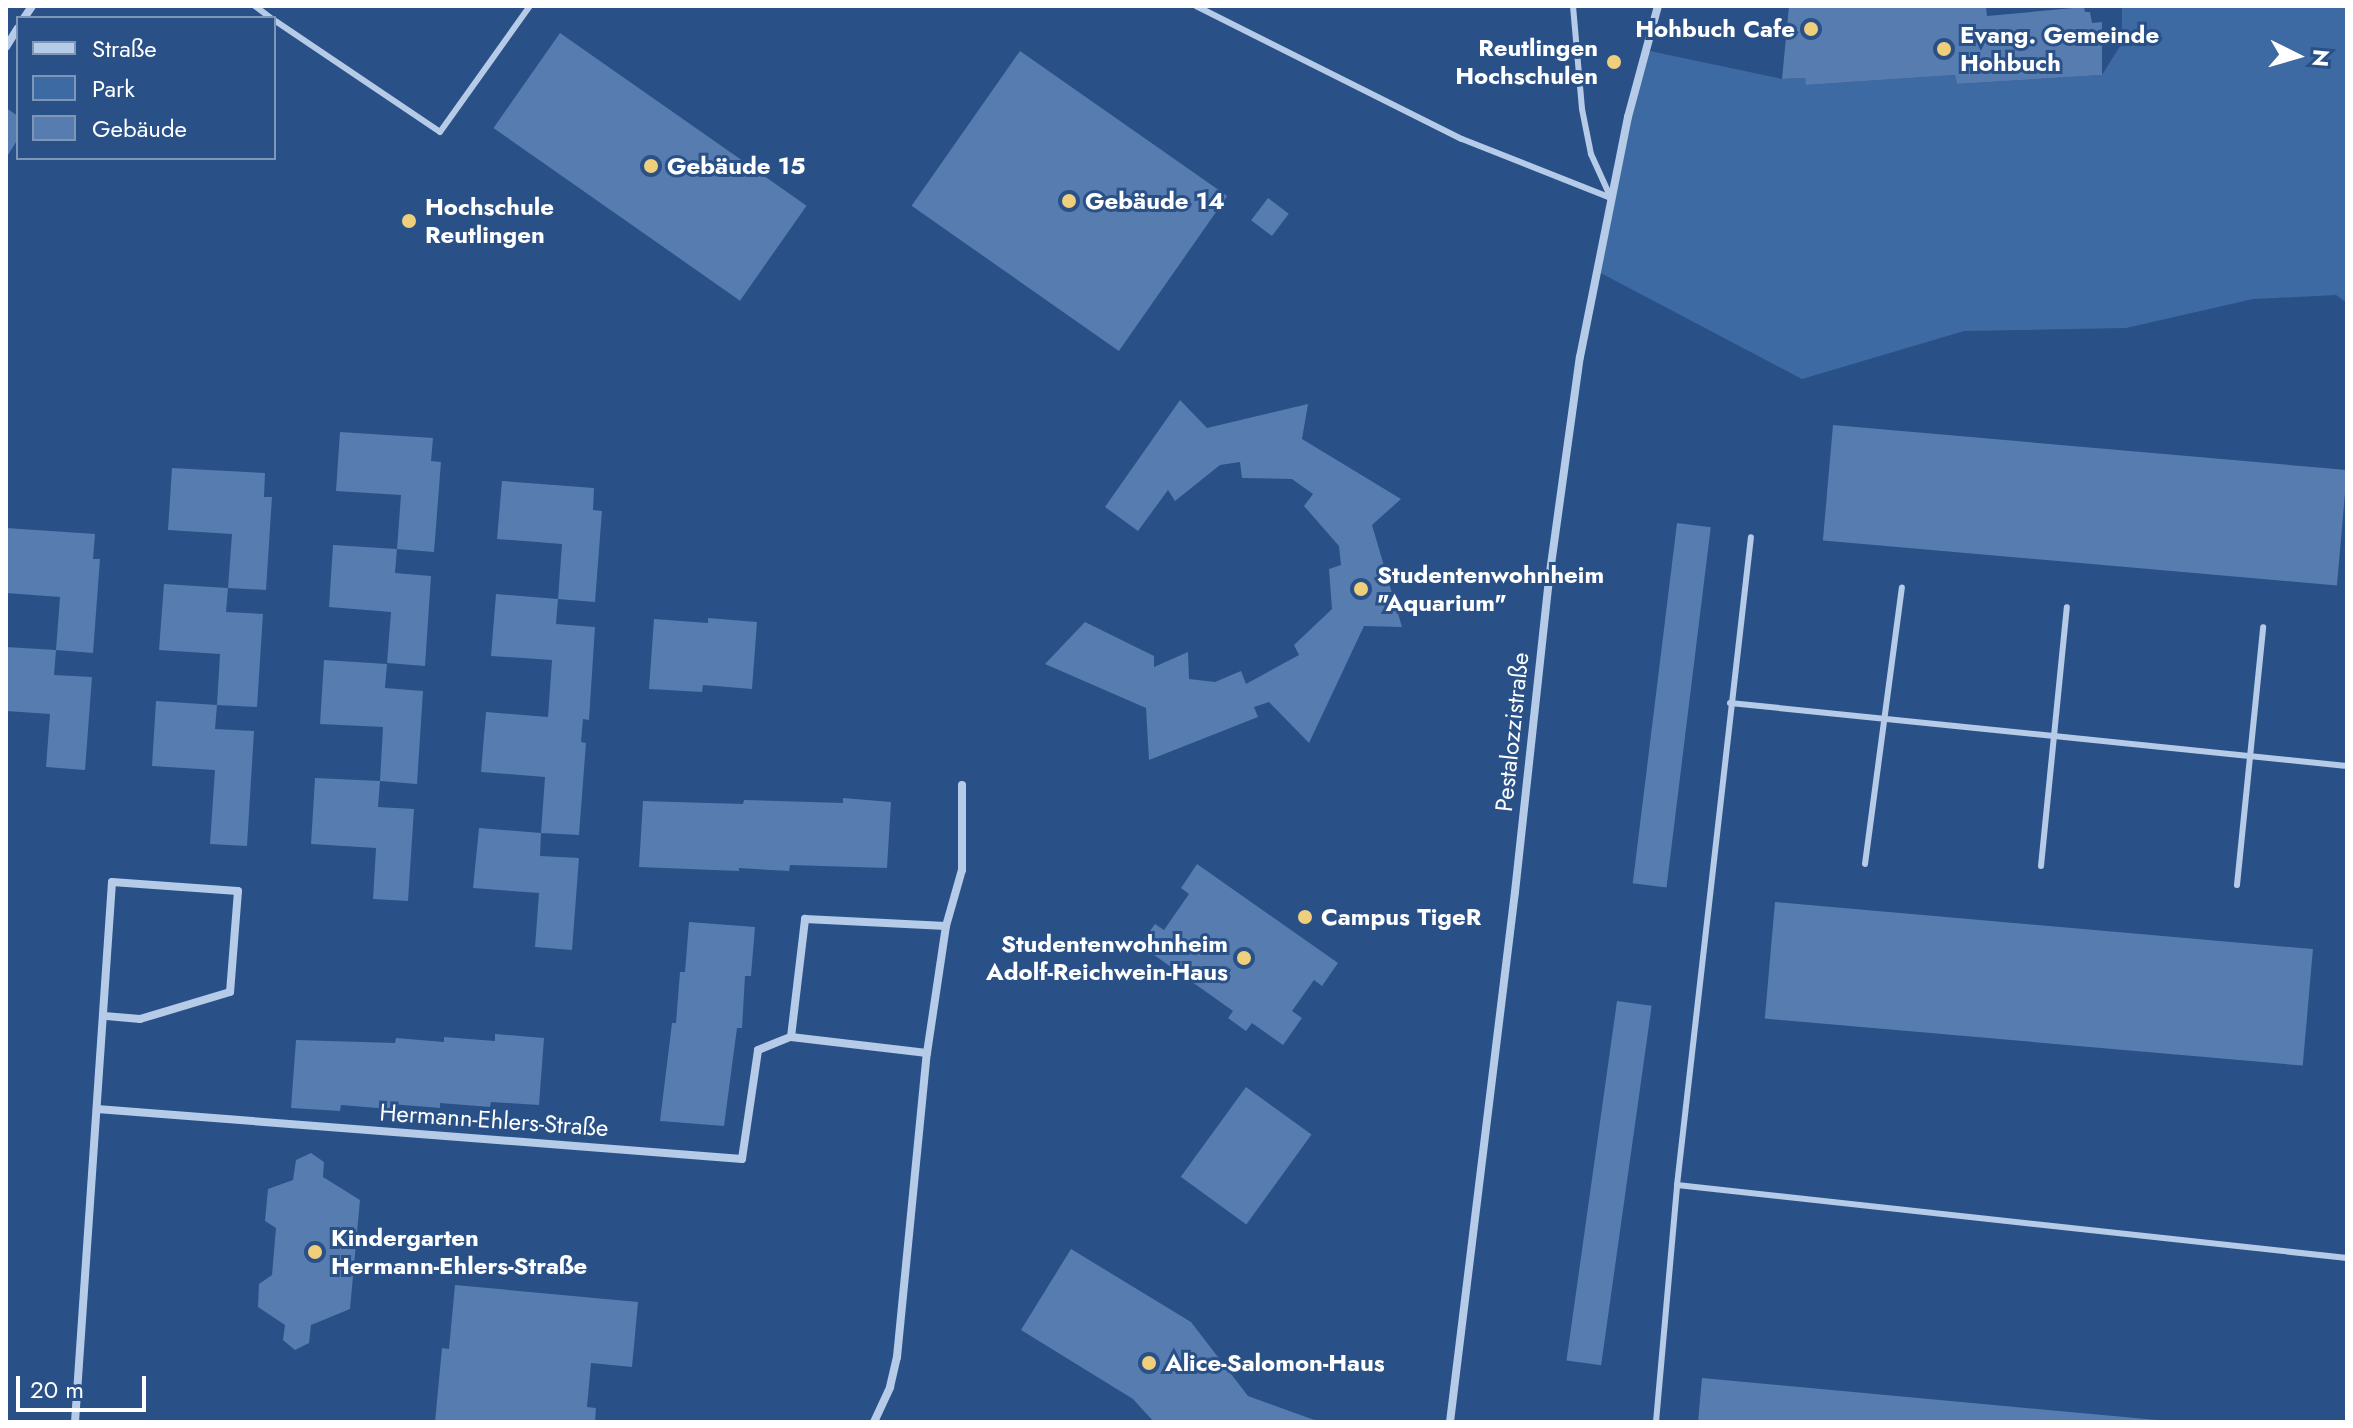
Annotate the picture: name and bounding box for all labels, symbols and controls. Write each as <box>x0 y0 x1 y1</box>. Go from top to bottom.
place label: Hohbuch Cafe <box>1635 15 1795 43</box>
legend <box>16 16 276 160</box>
north arrow <box>2257 16 2337 96</box>
marker: Hohbuch Cafe <box>1802 20 1820 38</box>
place label: Evang. Gemeinde Hohbuch <box>1960 21 2159 77</box>
text: Straße <box>92 31 157 66</box>
place label: Reutlingen Hochschulen <box>1455 34 1598 90</box>
marker: Evang. Gemeinde Hohbuch <box>1935 40 1953 58</box>
text: N <box>2304 48 2338 68</box>
marker: Reutlingen Hochschulen <box>1605 53 1623 71</box>
text: Park <box>92 71 135 106</box>
text: Gebäude <box>92 111 187 146</box>
place label: Gebäude 15 <box>667 152 805 180</box>
marker: Gebäude 15 <box>642 157 660 175</box>
place label: Gebäude 14 <box>1085 187 1225 215</box>
marker: Gebäude 14 <box>1060 192 1078 210</box>
place label: Hochschule Reutlingen <box>425 193 554 249</box>
marker: Hochschule Reutlingen <box>400 212 418 230</box>
place label: Studentenwohnheim "Aquarium" <box>1377 561 1604 617</box>
marker: Studentenwohnheim "Aquarium" <box>1352 580 1370 598</box>
street label: Pestalozzistraße <box>1489 651 1535 813</box>
place label: Campus TigeR <box>1321 903 1481 931</box>
marker: Campus TigeR <box>1296 908 1314 926</box>
place label: Studentenwohnheim Adolf-Reichwein-Haus <box>986 930 1228 986</box>
marker: Studentenwohnheim Adolf-Reichwein-Haus <box>1235 949 1253 967</box>
street label: Hermann-Ehlers-Straße <box>379 1098 609 1142</box>
place label: Kindergarten Hermann-Ehlers-Straße <box>331 1224 587 1280</box>
marker: Kindergarten Hermann-Ehlers-Straße <box>306 1243 324 1261</box>
place label: Alice-Salomon-Haus <box>1165 1349 1385 1377</box>
marker: Alice-Salomon-Haus <box>1140 1354 1158 1372</box>
scale bar <box>20 1360 150 1410</box>
text: 20 m <box>30 1372 84 1407</box>

